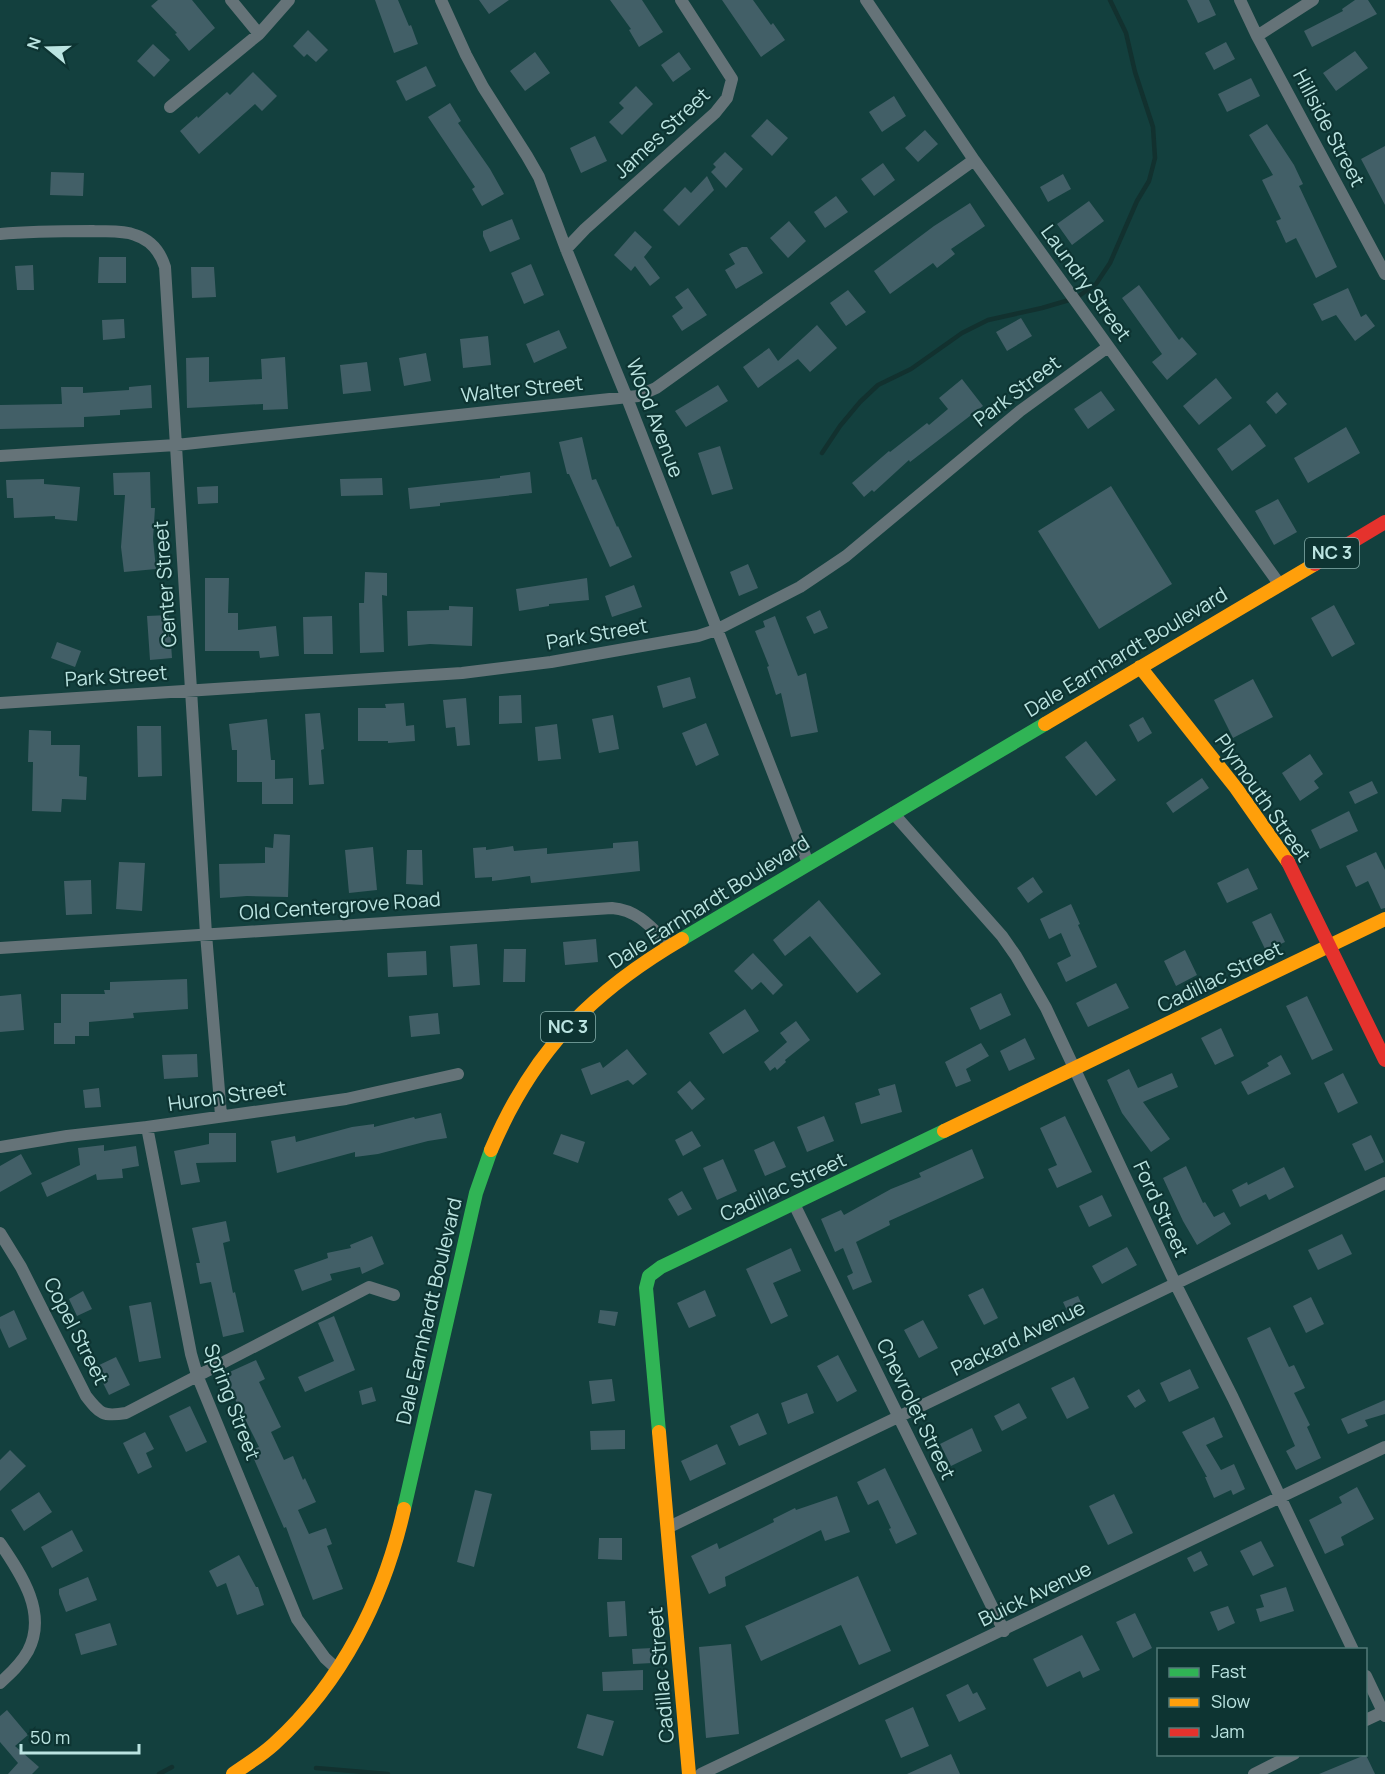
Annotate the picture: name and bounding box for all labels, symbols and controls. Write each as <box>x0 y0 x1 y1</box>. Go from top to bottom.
north arrow <box>18 18 78 78</box>
text: N <box>22 34 46 52</box>
street label: Hillside Street <box>1287 64 1372 191</box>
street label: James Street <box>608 81 716 184</box>
street label: Laundry Street <box>1035 219 1138 346</box>
street label: Park Street <box>968 349 1066 432</box>
street label: Wood Avenue <box>620 354 691 481</box>
street label: Walter Street <box>459 369 584 408</box>
street label: Center Street <box>147 520 182 648</box>
road number: NC 3 <box>1305 538 1359 568</box>
street label: Dale Earnhardt Boulevard <box>1019 580 1232 723</box>
street label: Park Street <box>544 611 650 656</box>
street label: Park Street <box>64 658 168 693</box>
street label: Plymouth Street <box>1209 728 1318 867</box>
street label: Dale Earnhardt Boulevard <box>603 829 814 974</box>
street label: Old Centergrove Road <box>238 885 442 926</box>
street label: Cadillac Street <box>1153 935 1287 1019</box>
road number: NC 3 <box>541 1012 595 1042</box>
street label: Huron Street <box>166 1074 288 1117</box>
street label: Cadillac Street <box>715 1146 850 1228</box>
street label: Ford Street <box>1127 1156 1195 1261</box>
street label: Dale Earnhardt Boulevard <box>389 1195 468 1427</box>
street label: Copel Street <box>38 1272 115 1389</box>
street label: Packard Avenue <box>946 1293 1089 1382</box>
street label: Chevrolet Street <box>871 1334 962 1484</box>
street label: Spring Street <box>198 1340 267 1464</box>
street label: Buick Avenue <box>974 1555 1096 1632</box>
street label: Cadillac Street <box>641 1606 680 1744</box>
legend <box>1157 1648 1367 1756</box>
text: Fast <box>1211 1659 1246 1683</box>
text: Slow <box>1211 1689 1251 1713</box>
scale bar <box>21 1717 140 1755</box>
text: Jam <box>1211 1719 1245 1743</box>
text: 50 m <box>30 1725 70 1749</box>

